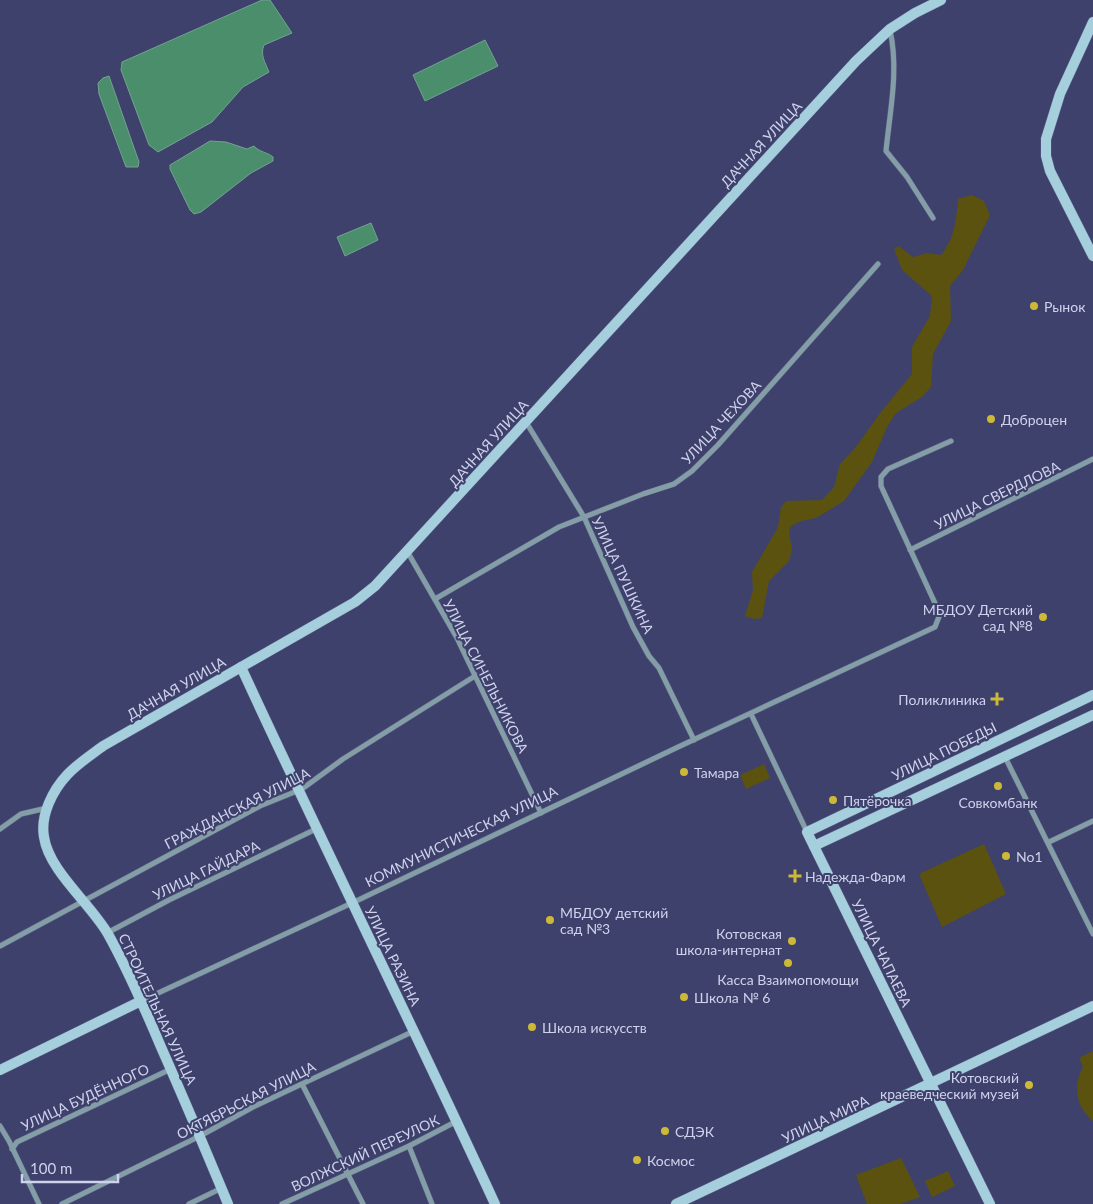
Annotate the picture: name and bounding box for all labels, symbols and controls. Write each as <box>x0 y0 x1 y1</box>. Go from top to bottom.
street label: ДАЧНАЯ УЛИЦА <box>717 97 806 190</box>
place label: Рынок <box>1044 298 1086 315</box>
marker: Рынок <box>1028 300 1040 312</box>
street label: УЛИЦА ЧЕХОВА <box>678 376 765 467</box>
street label: ДАЧНАЯ УЛИЦА <box>444 396 532 490</box>
place label: Доброцен <box>1001 411 1067 428</box>
marker: Доброцен <box>985 413 997 425</box>
street label: УЛИЦА СВЕРДЛОВА <box>932 457 1063 533</box>
street label: УЛИЦА ПУШКИНА <box>588 514 658 637</box>
street label: УЛИЦА СИНЕЛЬНИКОВА <box>440 596 532 756</box>
place label: МБДОУ Детский сад №8 <box>923 601 1033 634</box>
marker: МБДОУ Детский сад №8 <box>1037 611 1049 623</box>
street label: ДАЧНАЯ УЛИЦА <box>124 653 229 723</box>
place label: Поликлиника <box>898 691 986 708</box>
marker: Поликлиника <box>990 692 1004 706</box>
street label: УЛИЦА ПОБЕДЫ <box>889 718 999 784</box>
street label: ГРАЖДАНСКАЯ УЛИЦА <box>162 764 313 852</box>
place label: Тамара <box>694 764 739 781</box>
marker: Тамара <box>678 766 690 778</box>
marker: Совкомбанк <box>992 780 1004 792</box>
street label: КОММУНИСТИЧЕСКАЯ УЛИЦА <box>362 782 560 890</box>
place label: Пятёрочка <box>843 792 911 809</box>
marker: Пятёрочка <box>827 794 839 806</box>
place label: Совкомбанк <box>958 794 1038 811</box>
street label: УЛИЦА ГАЙДАРА <box>150 837 263 903</box>
place label: No1 <box>1016 848 1043 865</box>
marker: No1 <box>1000 850 1012 862</box>
place label: Надежда-Фарм <box>805 868 906 885</box>
marker: Надежда-Фарм <box>789 870 801 882</box>
street label: УЛИЦА ЧАПАЕВА <box>849 896 916 1010</box>
street label: УЛИЦА РАЗИНА <box>362 903 425 1009</box>
place label: МБДОУ детский сад №3 <box>560 904 668 937</box>
marker: МБДОУ детский сад №3 <box>544 914 556 926</box>
place label: Котовская школа-интернат <box>676 925 782 958</box>
street label: СТРОИТЕЛЬНАЯ УЛИЦА <box>115 931 201 1088</box>
marker: Котовская школа-интернат <box>786 935 798 947</box>
marker: Касса Взаимопомощи <box>782 957 794 969</box>
place label: Касса Взаимопомощи <box>717 971 859 988</box>
place label: Школа № 6 <box>694 989 770 1006</box>
marker: Школа № 6 <box>678 991 690 1003</box>
place label: Школа искусств <box>542 1019 647 1036</box>
marker: Школа искусств <box>526 1021 538 1033</box>
street label: ОКТЯБРЬСКАЯ УЛИЦА <box>174 1057 319 1142</box>
street label: УЛИЦА БУДЁННОГО <box>18 1060 152 1134</box>
place label: Котовский краеведческий музей <box>880 1069 1019 1102</box>
marker: Котовский краеведческий музей <box>1023 1079 1035 1091</box>
street label: УЛИЦА МИРА <box>779 1091 872 1146</box>
street label: ВОЛЖСКИЙ ПЕРЕУЛОК <box>288 1111 442 1195</box>
place label: СДЭК <box>675 1123 715 1140</box>
marker: СДЭК <box>659 1125 671 1137</box>
scale bar <box>22 1152 119 1184</box>
place label: Космос <box>647 1152 695 1169</box>
marker: Космос <box>631 1154 643 1166</box>
text: 100 m <box>30 1159 72 1177</box>

